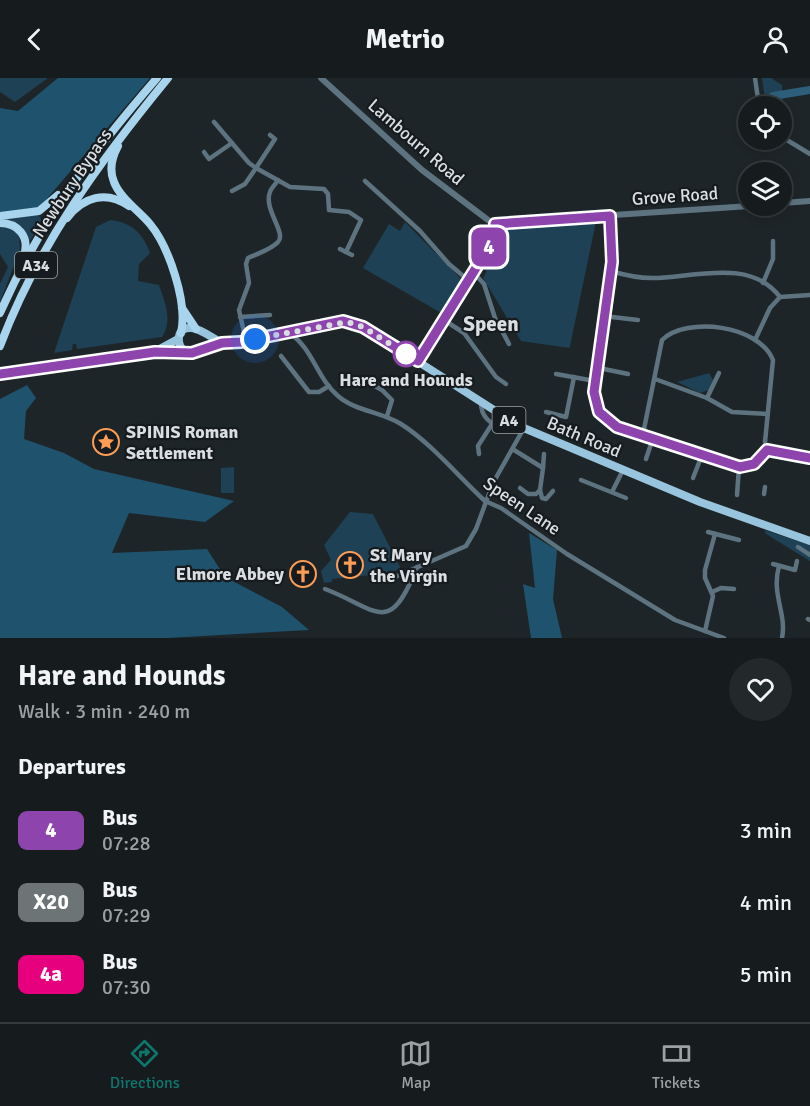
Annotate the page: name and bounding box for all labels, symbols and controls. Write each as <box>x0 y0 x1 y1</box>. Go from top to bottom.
icon: back <box>18 23 51 56</box>
text: Metrio <box>365 23 445 56</box>
icon: person <box>759 23 792 56</box>
street label: Lambourn Road <box>363 94 469 190</box>
map controls <box>738 96 792 216</box>
button: locate <box>738 96 792 150</box>
street label: Newbury Bypass <box>28 124 116 242</box>
button: layers <box>738 162 792 216</box>
street label: Grove Road <box>631 182 719 210</box>
line badge: 4 <box>470 228 508 266</box>
text: 4 <box>483 234 495 260</box>
road number: A34 <box>15 252 57 278</box>
district label: Speen <box>463 311 519 337</box>
your location <box>240 324 270 354</box>
marker: Hare and Hounds <box>393 341 419 367</box>
place label: Hare and Hounds <box>339 369 473 391</box>
road number: A4 <box>492 407 526 433</box>
street label: Bath Road <box>544 412 624 462</box>
place label: SPINIS Roman Settlement <box>126 421 238 464</box>
place icon: SPINIS Roman Settlement <box>91 427 121 457</box>
street label: Speen Lane <box>479 472 565 540</box>
place label: St Mary the Virgin <box>369 544 448 587</box>
church icon: St Mary the Virgin <box>335 550 365 580</box>
church icon: Elmore Abbey <box>288 559 318 589</box>
place label: Elmore Abbey <box>176 563 284 585</box>
button: heart <box>729 658 792 721</box>
text: Hare and Hounds <box>18 659 225 693</box>
text: Walk · 3 min · 240 m <box>18 699 190 724</box>
text: Departures <box>18 753 126 780</box>
text: Bus <box>102 804 137 831</box>
text: 4 <box>45 817 57 843</box>
text: 3 min <box>740 817 792 844</box>
text: 07:28 <box>102 831 151 856</box>
text: Bus <box>102 876 137 903</box>
text: X20 <box>33 889 69 915</box>
text: 4 min <box>740 889 792 916</box>
text: 07:29 <box>102 903 151 928</box>
text: Bus <box>102 948 137 975</box>
text: 4a <box>40 961 62 987</box>
text: 5 min <box>740 961 792 988</box>
text: 07:30 <box>102 975 151 1000</box>
tab: Directions <box>110 1037 180 1093</box>
tab: Map <box>399 1037 432 1093</box>
tab: Tickets <box>652 1037 700 1093</box>

